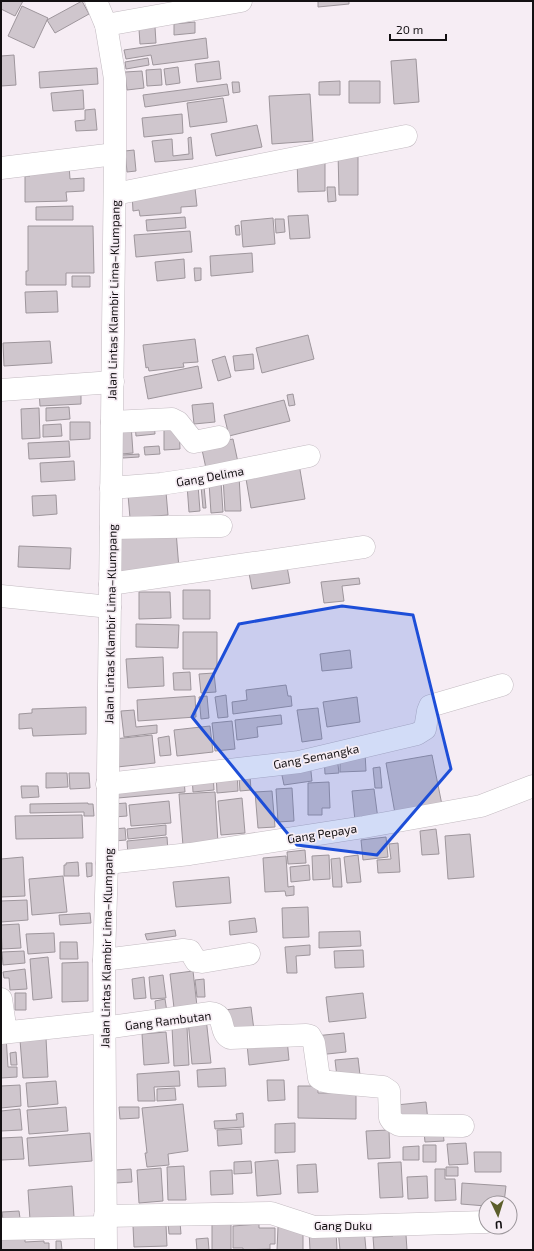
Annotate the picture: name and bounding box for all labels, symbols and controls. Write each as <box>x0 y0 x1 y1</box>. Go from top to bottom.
scale bar <box>390 16 446 42</box>
text: 20 m <box>396 22 423 36</box>
street label: Jalan Lintas Klambir Lima–Klumpang <box>104 200 122 400</box>
street label: Gang Delima <box>175 463 245 489</box>
street label: Jalan Lintas Klambir Lima–Klumpang <box>101 524 119 724</box>
street label: Gang Semangka <box>272 741 360 771</box>
street label: Gang Pepaya <box>286 821 358 845</box>
street label: Jalan Lintas Klambir Lima–Klumpang <box>97 848 115 1048</box>
street label: Gang Rambutan <box>124 1008 212 1032</box>
north arrow <box>478 1195 518 1235</box>
street label: Gang Duku <box>314 1218 372 1232</box>
text: U <box>495 1219 503 1232</box>

